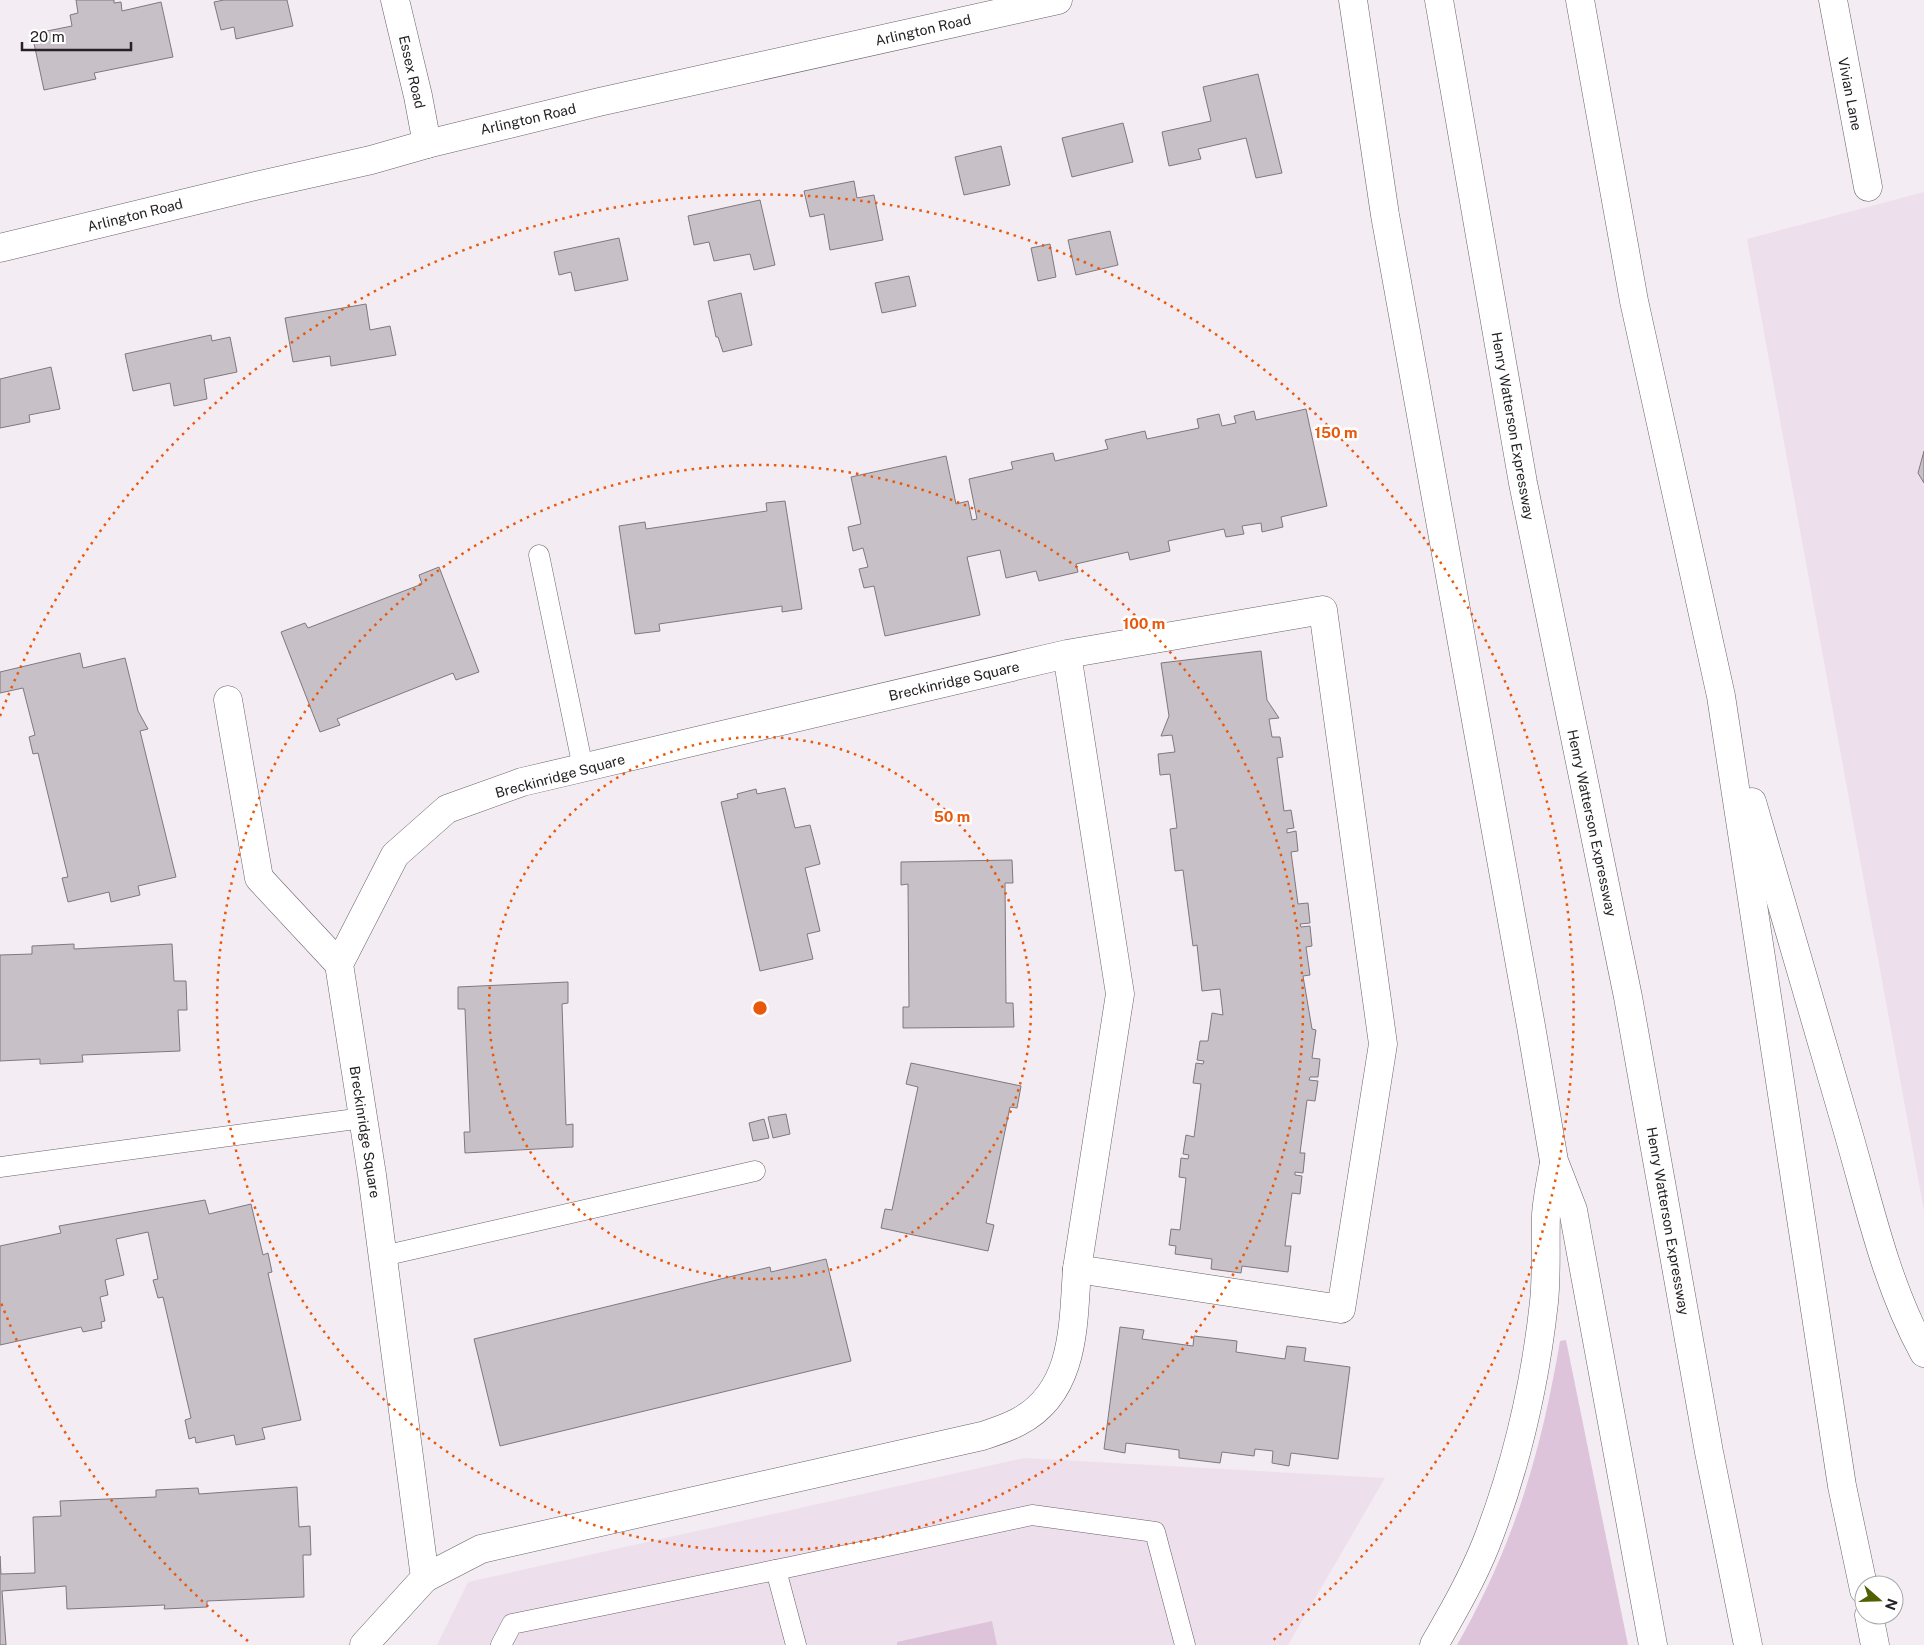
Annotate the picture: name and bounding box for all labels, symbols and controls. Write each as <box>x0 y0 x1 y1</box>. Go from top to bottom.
street label: Arlington Road <box>874 11 972 49</box>
scale bar <box>22 20 131 52</box>
text: 20 m <box>30 28 65 45</box>
street label: Essex Road <box>396 34 428 110</box>
street label: Vivian Lane <box>1835 56 1865 132</box>
street label: Arlington Road <box>479 100 577 138</box>
street label: Arlington Road <box>86 195 184 235</box>
street label: Henry Watterson Expressway <box>1489 331 1538 522</box>
text: 150 m <box>1314 424 1358 441</box>
text: 100 m <box>1123 615 1165 632</box>
street label: Breckinridge Square <box>887 658 1021 704</box>
street label: Henry Watterson Expressway <box>1564 728 1620 918</box>
street label: Breckinridge Square <box>493 751 627 801</box>
text: 50 m <box>934 808 970 825</box>
centre of rings <box>751 999 769 1017</box>
street label: Breckinridge Square <box>347 1065 383 1199</box>
street label: Henry Watterson Expressway <box>1644 1126 1693 1317</box>
north arrow <box>1854 1575 1904 1625</box>
text: N <box>1882 1597 1901 1612</box>

